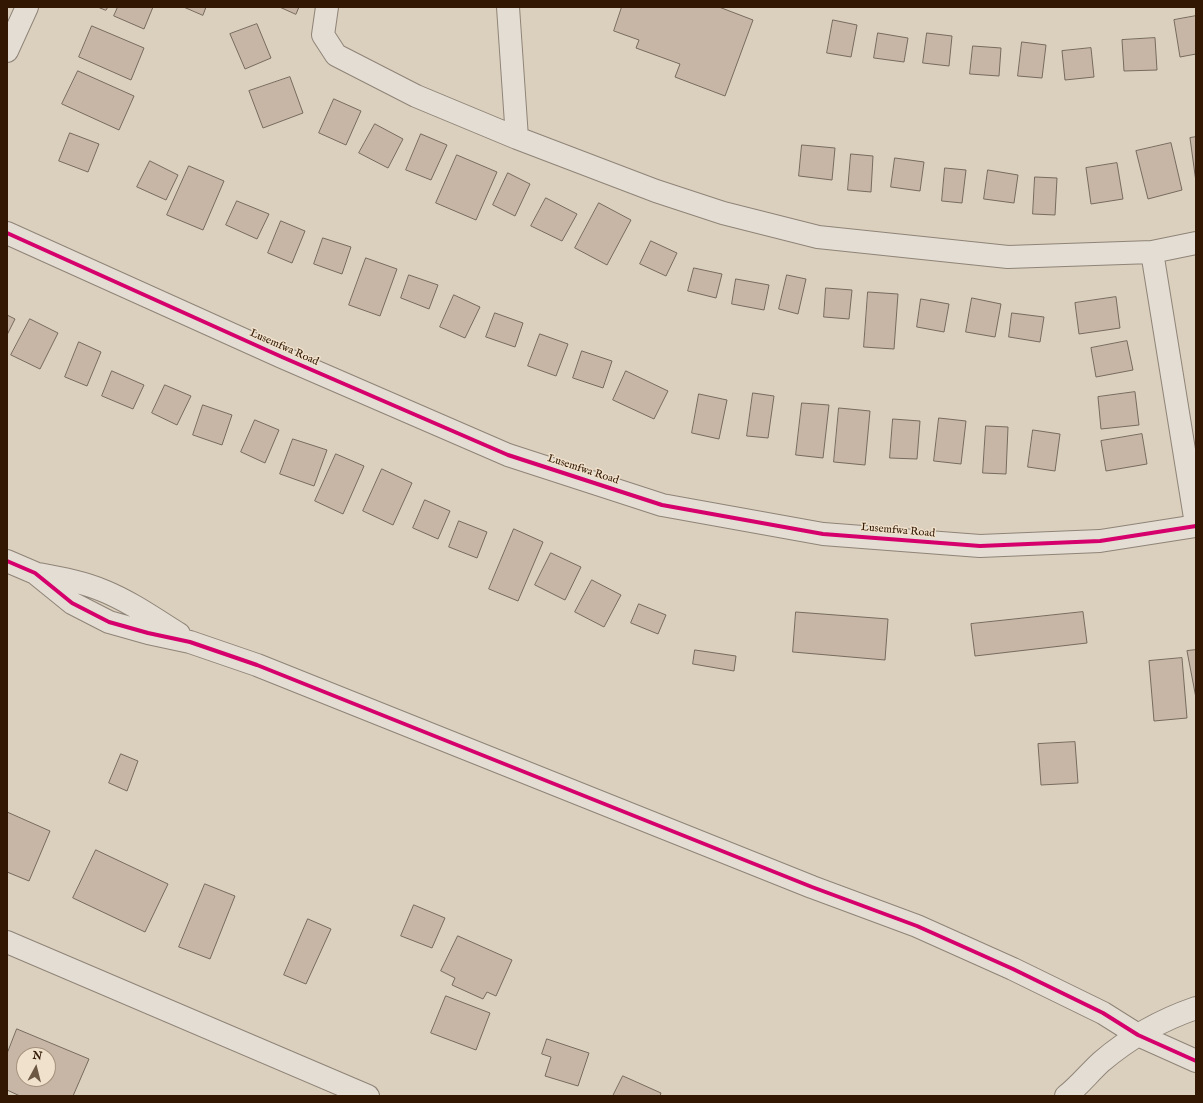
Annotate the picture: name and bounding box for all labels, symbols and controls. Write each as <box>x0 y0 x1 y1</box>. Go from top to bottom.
street label: Lusemfwa Road <box>247 327 321 369</box>
street label: Lusemfwa Road <box>546 452 620 488</box>
street label: Lusemfwa Road <box>860 521 936 541</box>
north arrow <box>16 1047 56 1087</box>
text: N <box>32 1049 43 1064</box>

